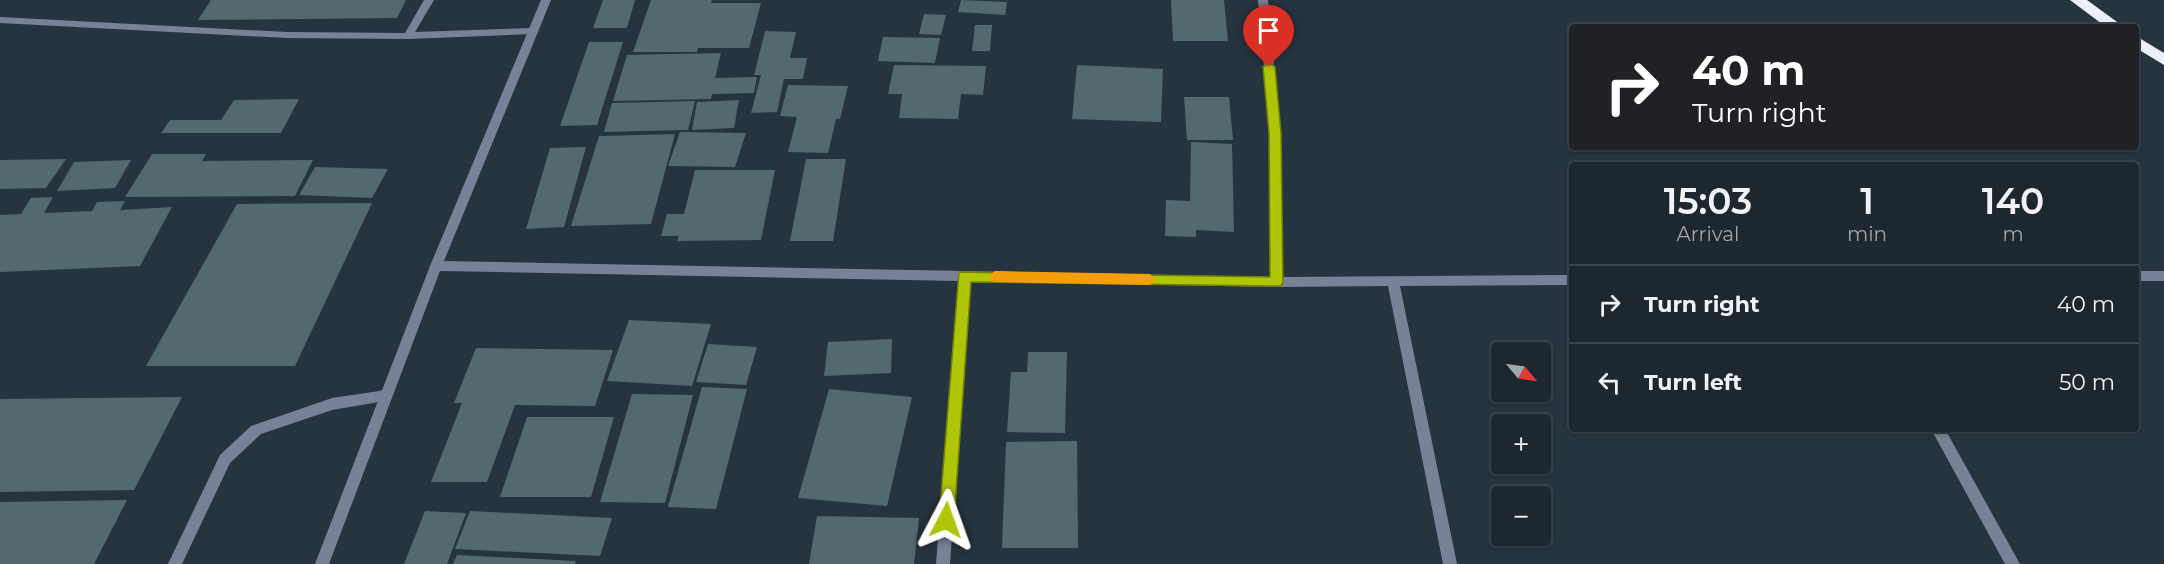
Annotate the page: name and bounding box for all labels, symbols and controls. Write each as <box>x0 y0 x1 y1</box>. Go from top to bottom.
pin <box>1243 5 1294 67</box>
icon: arrive <box>1252 14 1285 47</box>
text: 40 m <box>1692 44 1805 96</box>
icon: right <box>1593 48 1671 126</box>
text: Turn right <box>1692 96 1827 129</box>
text: 15:03 <box>1664 179 1752 223</box>
text: 1 <box>1860 179 1874 223</box>
text: 140 <box>1982 179 2044 223</box>
text: Arrival <box>1676 222 1740 246</box>
text: min <box>1847 222 1887 246</box>
text: m <box>2002 222 2024 246</box>
icon: right <box>1593 288 1626 321</box>
text: Turn right <box>1644 291 1759 318</box>
text: 40 m <box>2057 291 2115 318</box>
north arrow <box>1491 342 1551 402</box>
map controls <box>1491 342 1551 546</box>
icon: left <box>1593 366 1626 399</box>
text: Turn left <box>1644 369 1742 396</box>
text: 50 m <box>2059 369 2115 396</box>
button: + <box>1491 414 1551 474</box>
button: − <box>1491 486 1551 546</box>
position arrow <box>914 488 978 552</box>

